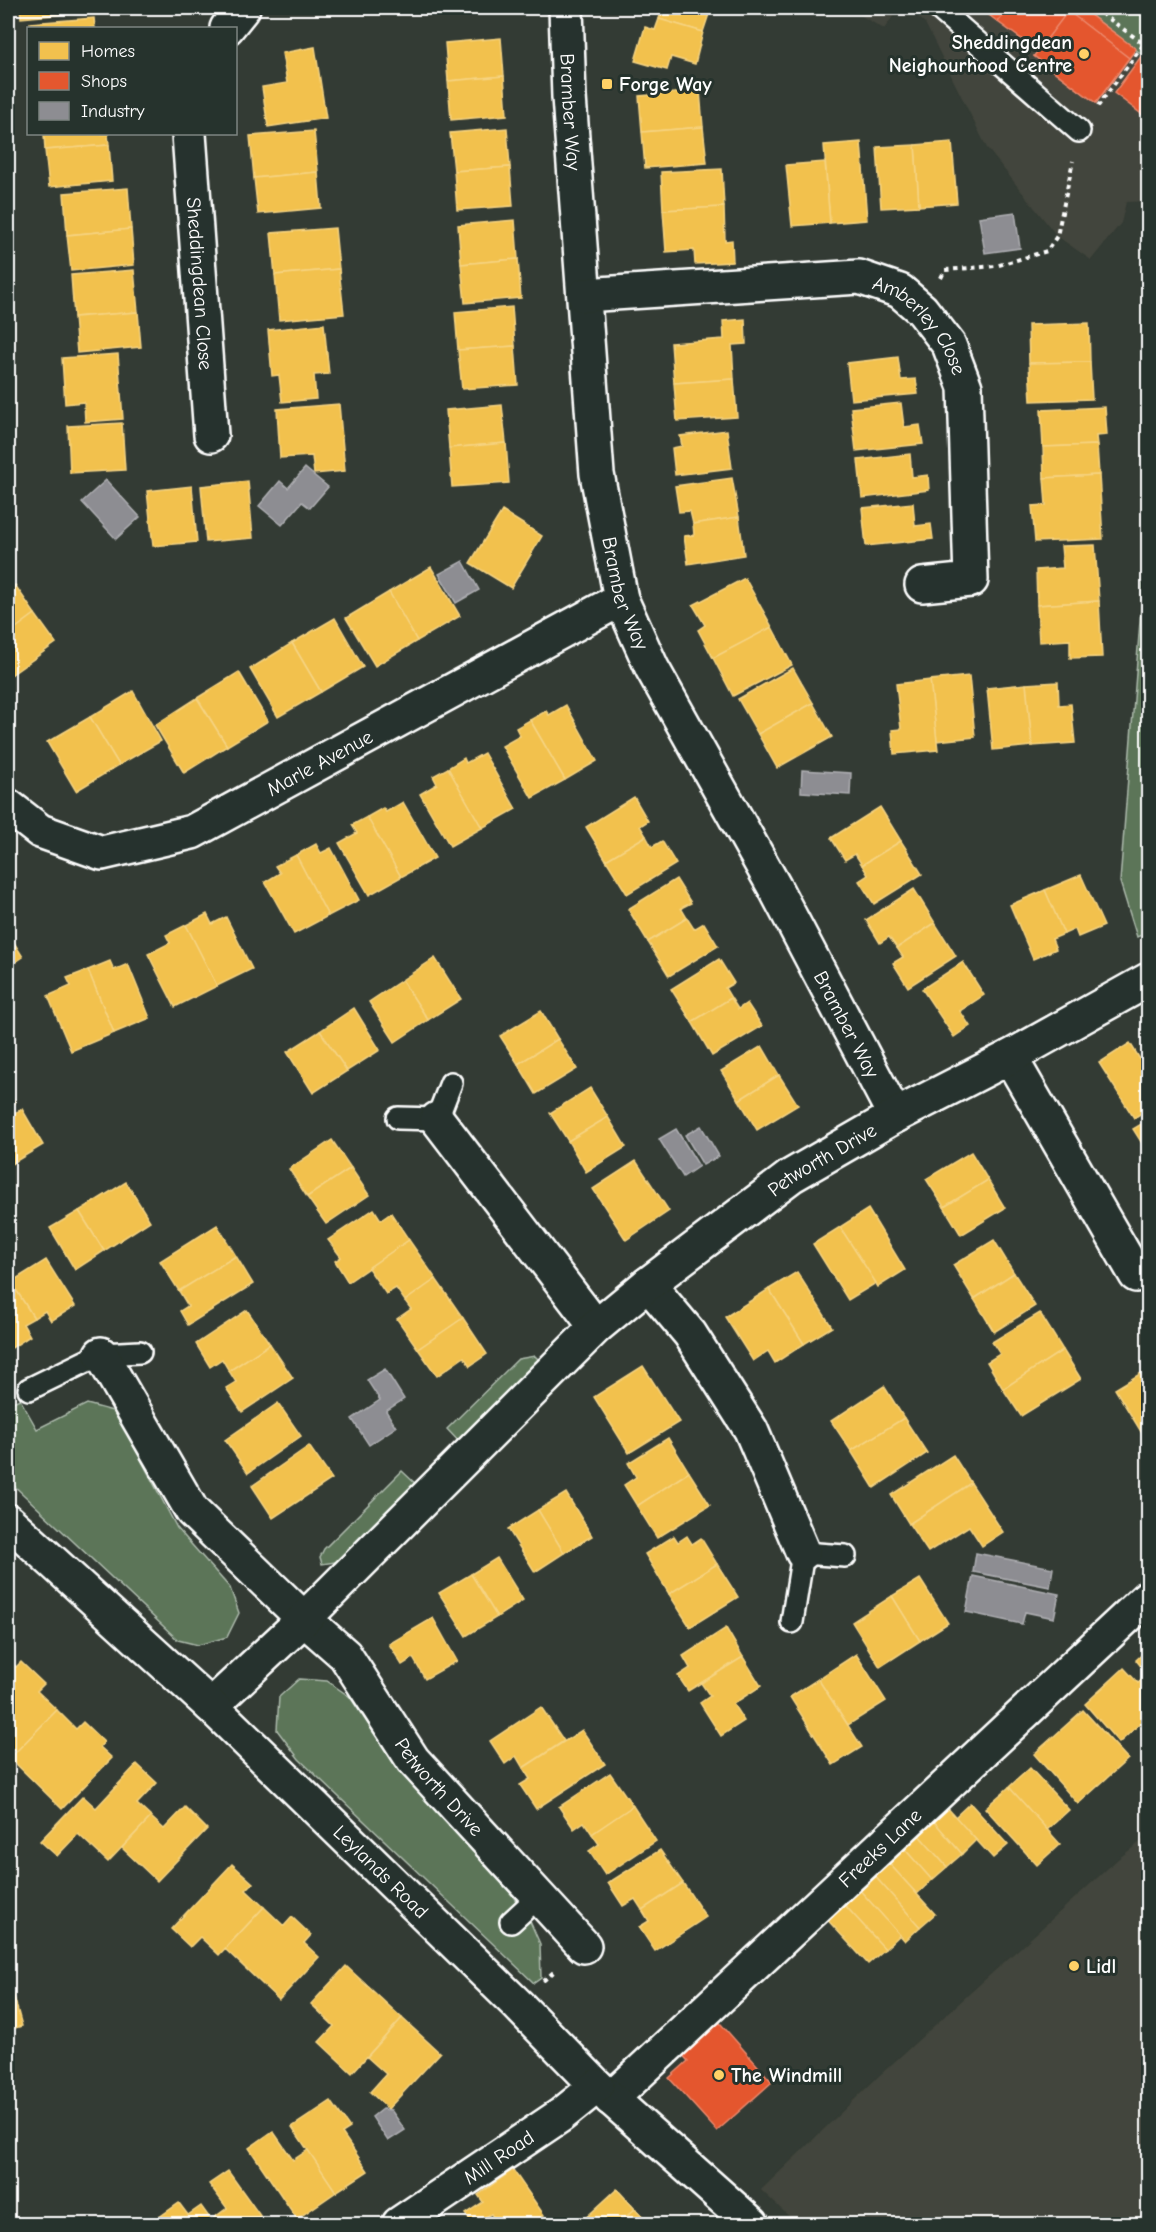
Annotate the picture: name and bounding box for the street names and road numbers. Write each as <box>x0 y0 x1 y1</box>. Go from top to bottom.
street label: Bramber Way <box>556 53 586 171</box>
street label: Sheddingdean Close <box>182 196 218 371</box>
street label: Amberley Close <box>870 271 971 378</box>
street label: Bramber Way <box>598 535 654 653</box>
street label: Marle Avenue <box>263 725 377 801</box>
street label: Bramber Way <box>809 967 884 1082</box>
street label: Petworth Drive <box>763 1118 880 1201</box>
street label: Petworth Drive <box>390 1734 488 1840</box>
street label: Freeks Lane <box>834 1803 926 1892</box>
street label: Leylands Road <box>329 1820 433 1923</box>
street label: Mill Road <box>459 2125 538 2189</box>

